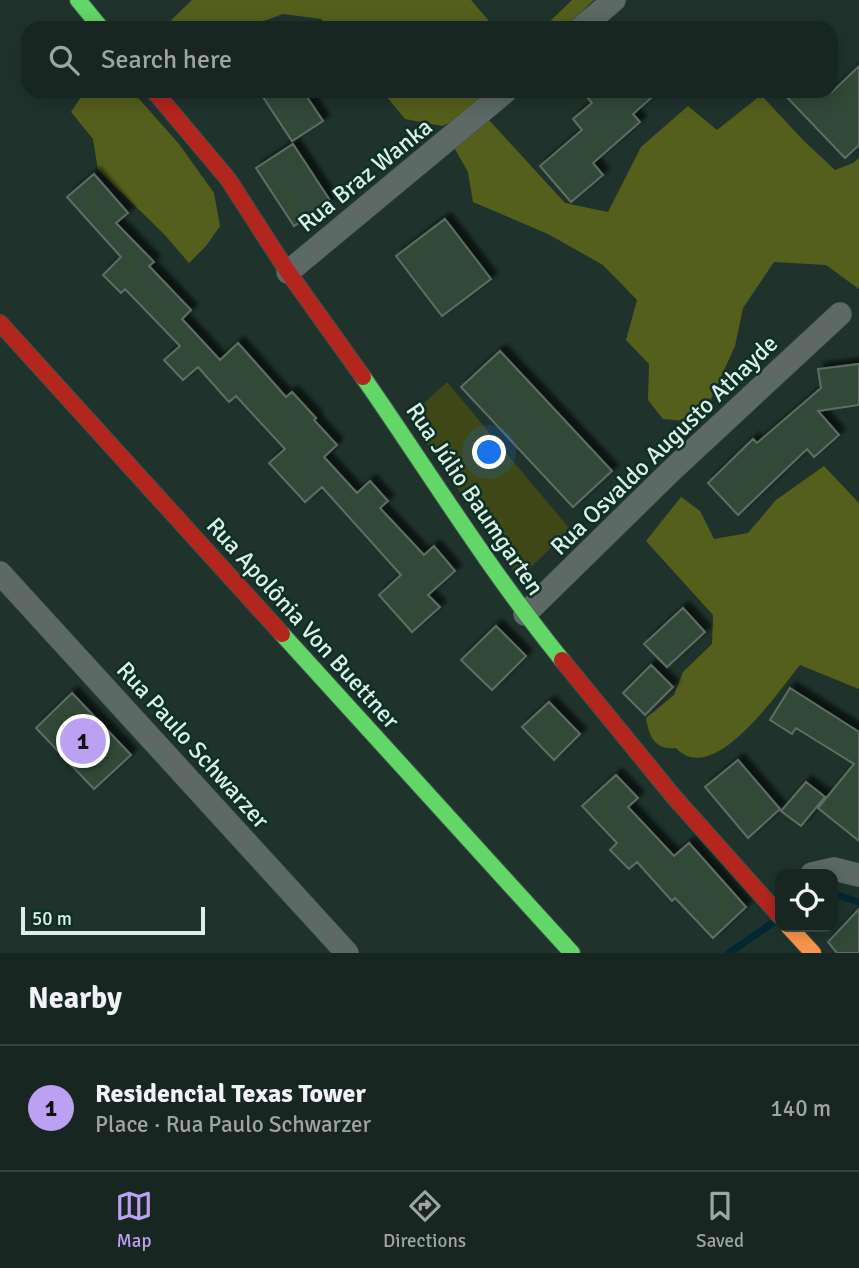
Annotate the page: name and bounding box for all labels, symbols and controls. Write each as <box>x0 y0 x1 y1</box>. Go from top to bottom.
search box <box>21 21 838 98</box>
icon: search <box>45 41 83 79</box>
text: Search here <box>101 44 232 76</box>
street label: Rua Braz Wanka <box>292 112 438 238</box>
street label: Rua Osvaldo Augusto Athayde <box>544 329 784 561</box>
street label: Rua Júlio Baumgarten <box>399 397 551 601</box>
your location <box>472 435 506 469</box>
street label: Rua Apolônia Von Buettner <box>200 511 406 735</box>
street label: Rua Paulo Schwarzer <box>110 655 276 835</box>
pin: 1 <box>60 715 106 767</box>
map controls <box>775 869 838 932</box>
button: locate <box>775 869 838 932</box>
scale bar <box>21 904 205 936</box>
text: 50 m <box>32 907 72 931</box>
text: Nearby <box>28 980 122 1017</box>
text: Residencial Texas Tower <box>95 1078 366 1110</box>
text: 1 <box>45 1094 57 1123</box>
text: 140 m <box>770 1094 831 1123</box>
text: Place · Rua Paulo Schwarzer <box>95 1110 371 1139</box>
tab: Map <box>115 1187 153 1253</box>
tab: Directions <box>383 1187 466 1253</box>
tab: Saved <box>696 1187 744 1253</box>

